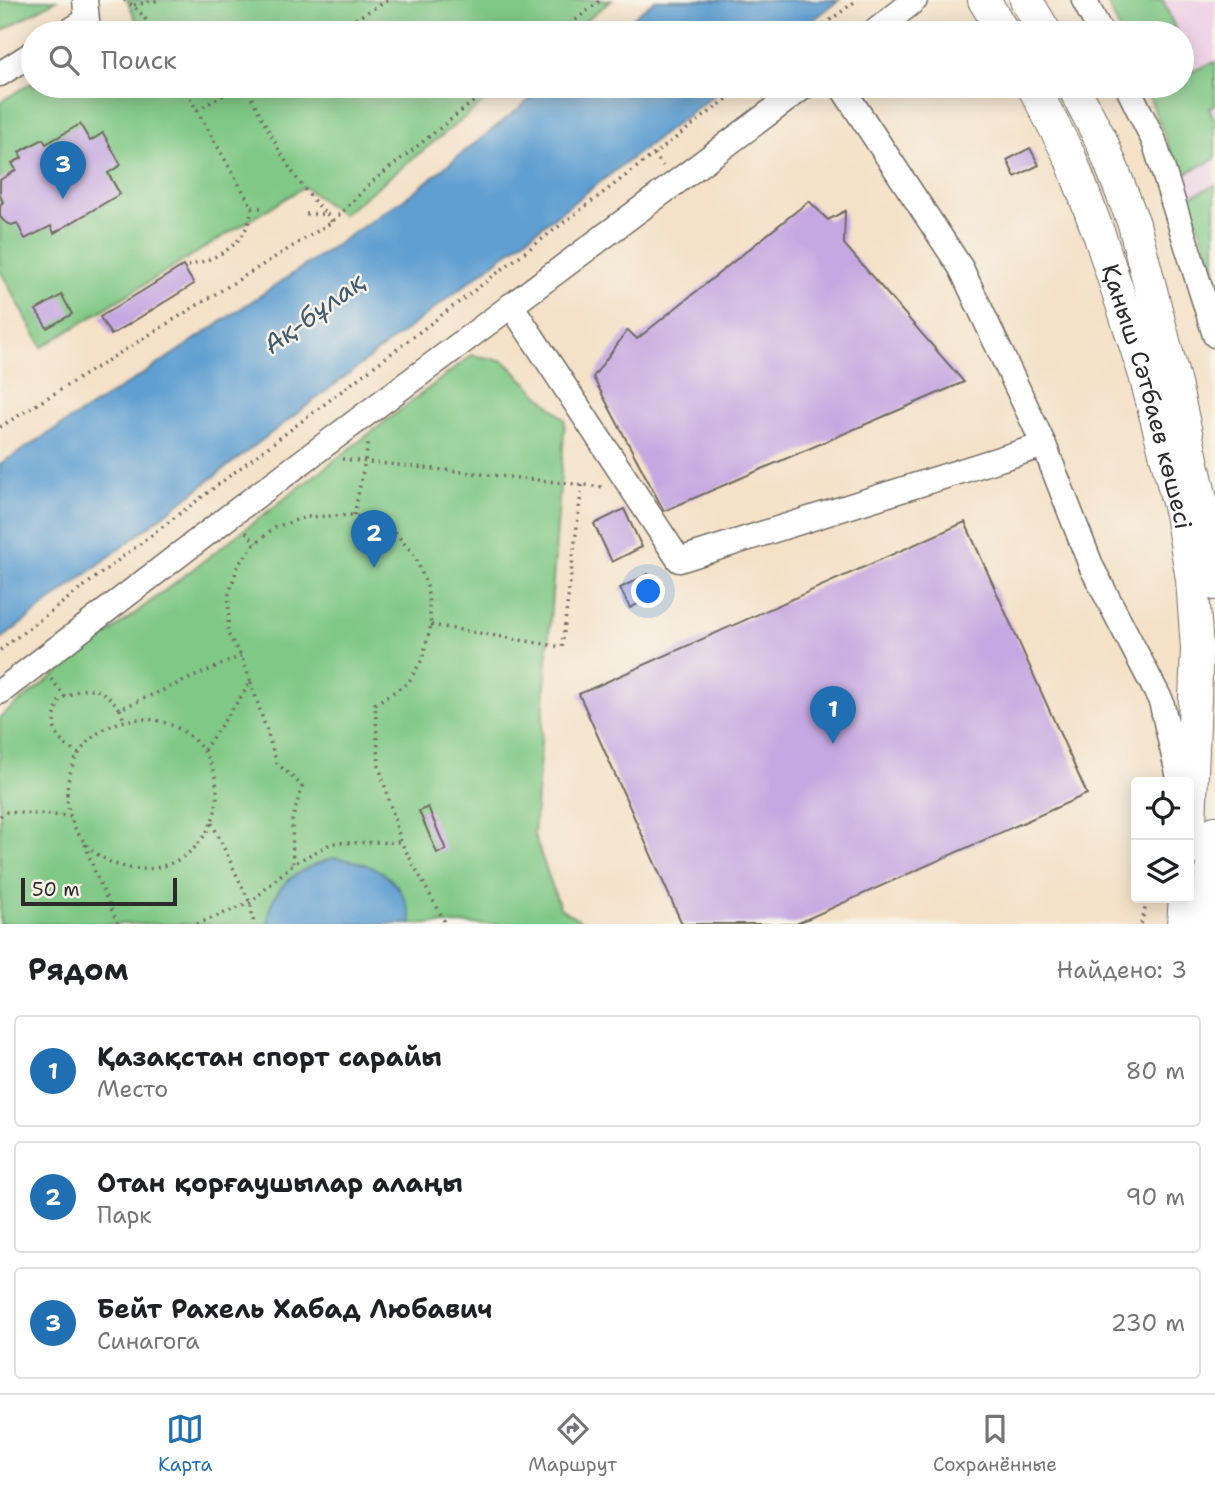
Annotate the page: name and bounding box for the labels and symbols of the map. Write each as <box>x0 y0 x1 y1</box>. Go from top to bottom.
pin: 3 <box>40 141 86 199</box>
street label: Қаныш Сәтбаев көшесі <box>1094 260 1199 531</box>
water label: Ақ-бұлақ <box>256 264 372 362</box>
pin: 2 <box>351 510 397 568</box>
your location <box>631 574 665 608</box>
pin: 1 <box>810 686 856 744</box>
scale bar <box>21 875 177 907</box>

